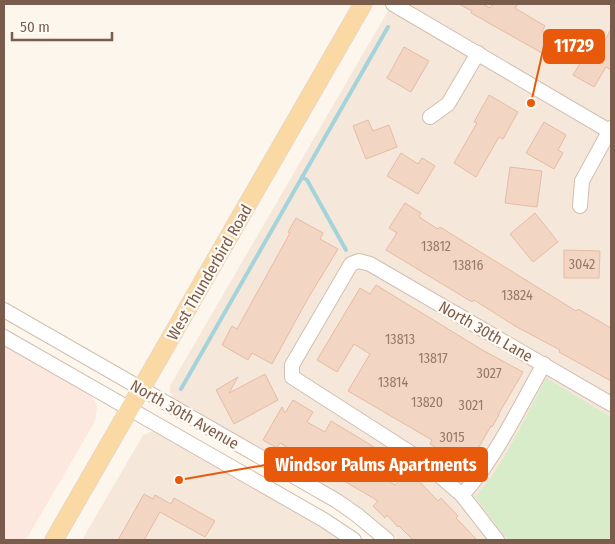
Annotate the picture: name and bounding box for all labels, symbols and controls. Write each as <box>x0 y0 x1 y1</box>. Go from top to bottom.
scale bar <box>12 10 112 42</box>
text: 50 m <box>20 18 50 36</box>
callout: 11729 <box>544 30 604 63</box>
text: 11729 <box>554 35 594 57</box>
street label: West Thunderbird Road <box>163 201 256 343</box>
house number: 13812 <box>421 238 451 255</box>
house number: 3042 <box>569 256 595 273</box>
house number: 13816 <box>453 257 483 274</box>
house number: 13824 <box>501 287 533 304</box>
street label: North 30th Lane <box>435 297 536 366</box>
house number: 13813 <box>385 331 415 348</box>
house number: 13817 <box>418 350 448 367</box>
house number: 3027 <box>476 365 502 382</box>
house number: 13814 <box>378 374 409 391</box>
street label: North 30th Avenue <box>127 376 242 453</box>
house number: 13820 <box>411 394 443 411</box>
house number: 3021 <box>459 397 483 414</box>
house number: 3015 <box>439 429 465 446</box>
callout: Windsor Palms Apartments <box>265 448 487 481</box>
text: Windsor Palms Apartments <box>275 454 477 476</box>

